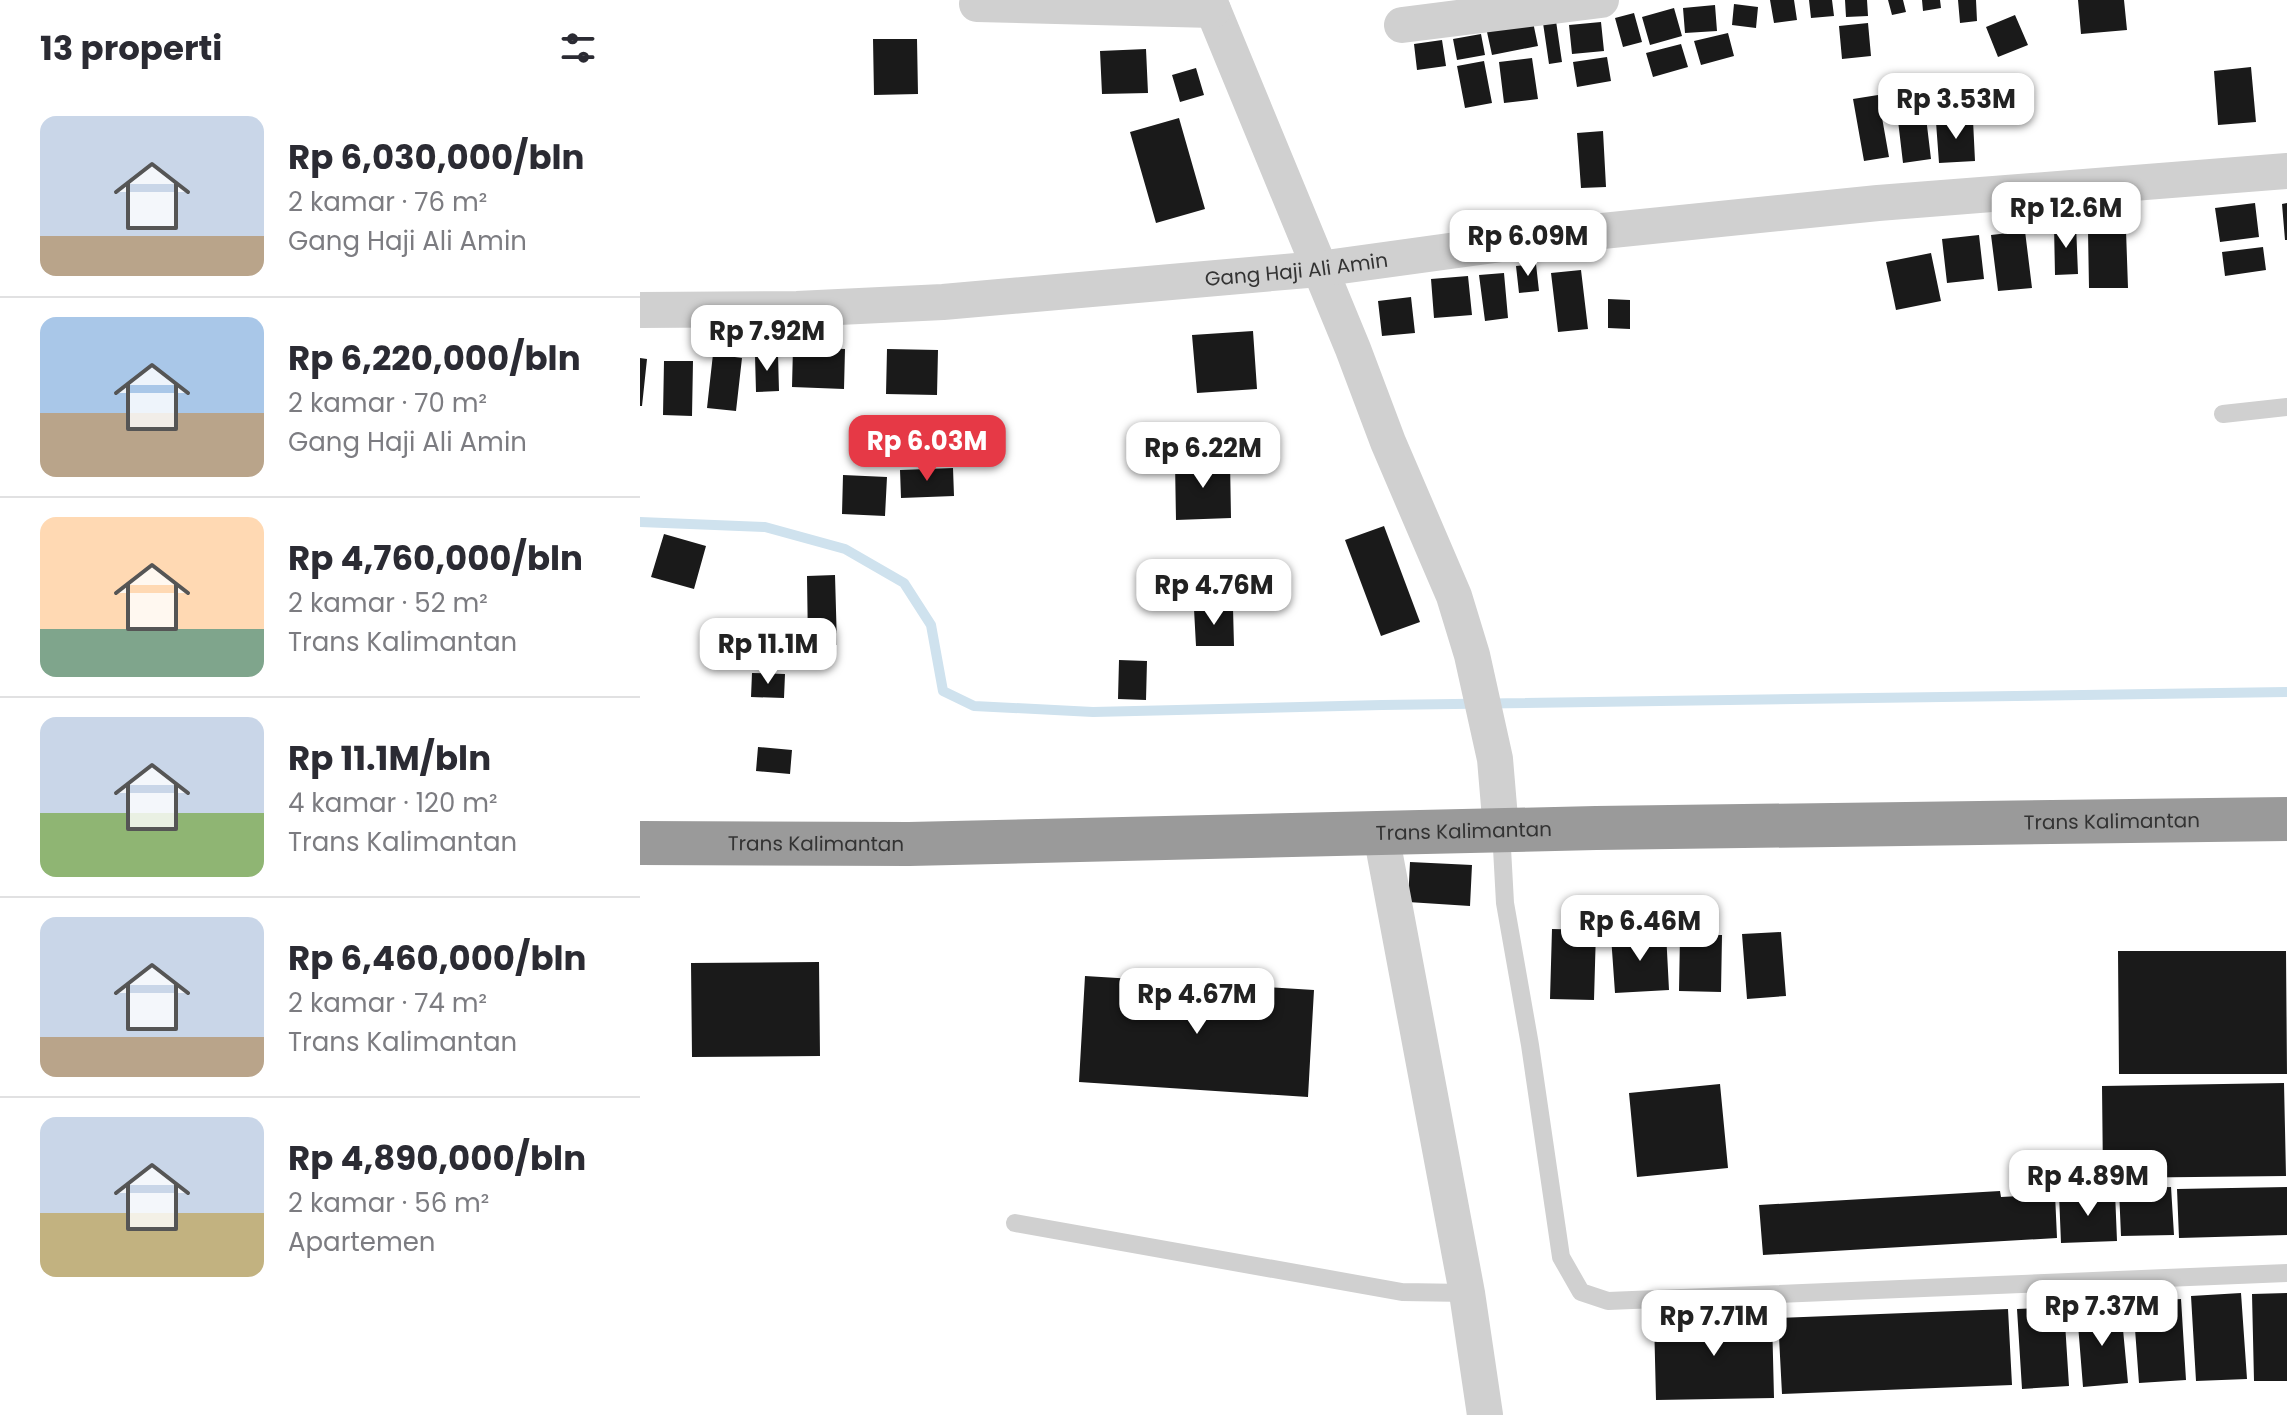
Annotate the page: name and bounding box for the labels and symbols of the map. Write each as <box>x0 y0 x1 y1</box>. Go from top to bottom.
pin: Rp 3.53M <box>1873 73 2039 141</box>
pin: Rp 12.6M <box>1983 182 2149 250</box>
pin: Rp 6.09M <box>1445 210 1611 278</box>
street label: Gang Haji Ali Amin <box>1204 246 1390 293</box>
pin: Rp 7.92M <box>684 305 850 373</box>
pin: Rp 6.03M <box>844 415 1010 483</box>
pin: Rp 6.22M <box>1120 422 1286 490</box>
pin: Rp 4.76M <box>1131 559 1297 627</box>
pin: Rp 11.1M <box>685 618 851 686</box>
street label: Trans Kalimantan <box>2023 806 2200 836</box>
street label: Trans Kalimantan <box>1375 815 1552 847</box>
street label: Trans Kalimantan <box>728 829 904 858</box>
pin: Rp 6.46M <box>1557 895 1723 963</box>
pin: Rp 4.67M <box>1114 968 1280 1036</box>
pin: Rp 4.89M <box>2005 1150 2171 1218</box>
pin: Rp 7.37M <box>2019 1280 2185 1348</box>
pin: Rp 7.71M <box>1631 1290 1797 1358</box>

